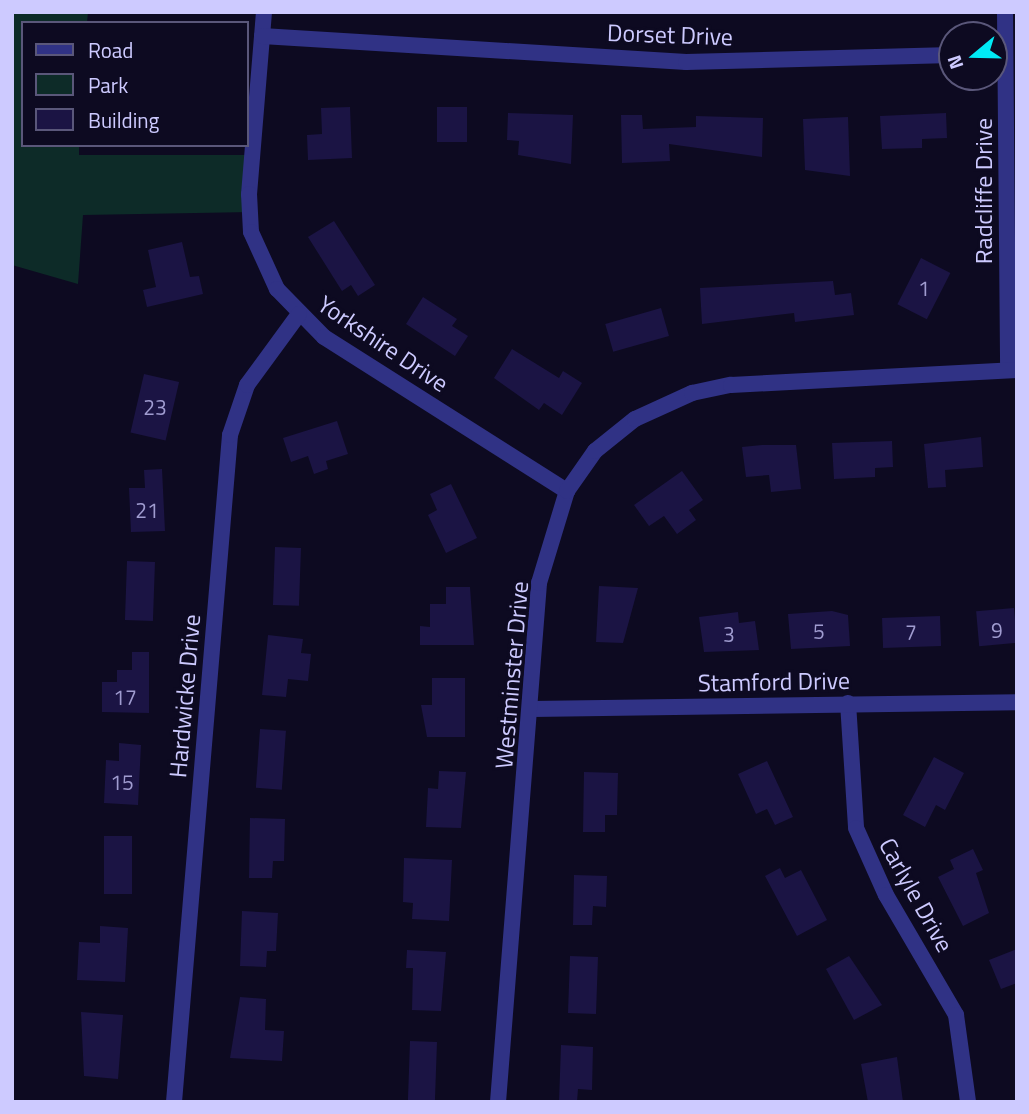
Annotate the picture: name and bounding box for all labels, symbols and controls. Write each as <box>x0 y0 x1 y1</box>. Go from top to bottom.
street label: Dorset Drive <box>607 18 733 52</box>
legend <box>21 21 248 147</box>
north arrow <box>938 21 1008 91</box>
text: Road <box>88 34 133 66</box>
text: N <box>939 51 970 73</box>
text: Park <box>88 69 128 101</box>
text: Building <box>88 104 159 136</box>
street label: Radcliffe Drive <box>970 118 998 264</box>
house number: 1 <box>918 275 930 301</box>
street label: Yorkshire Drive <box>312 290 454 398</box>
house number: 23 <box>143 394 167 420</box>
house number: 21 <box>135 497 159 523</box>
street label: Westminster Drive <box>489 580 535 770</box>
street label: Hardwicke Drive <box>164 613 206 779</box>
house number: 9 <box>991 617 1003 643</box>
house number: 5 <box>813 618 825 644</box>
house number: 7 <box>905 619 917 645</box>
house number: 3 <box>723 621 735 647</box>
street label: Stamford Drive <box>698 666 850 698</box>
house number: 17 <box>113 684 137 710</box>
house number: 15 <box>110 769 134 795</box>
street label: Carlyle Drive <box>873 833 959 957</box>

